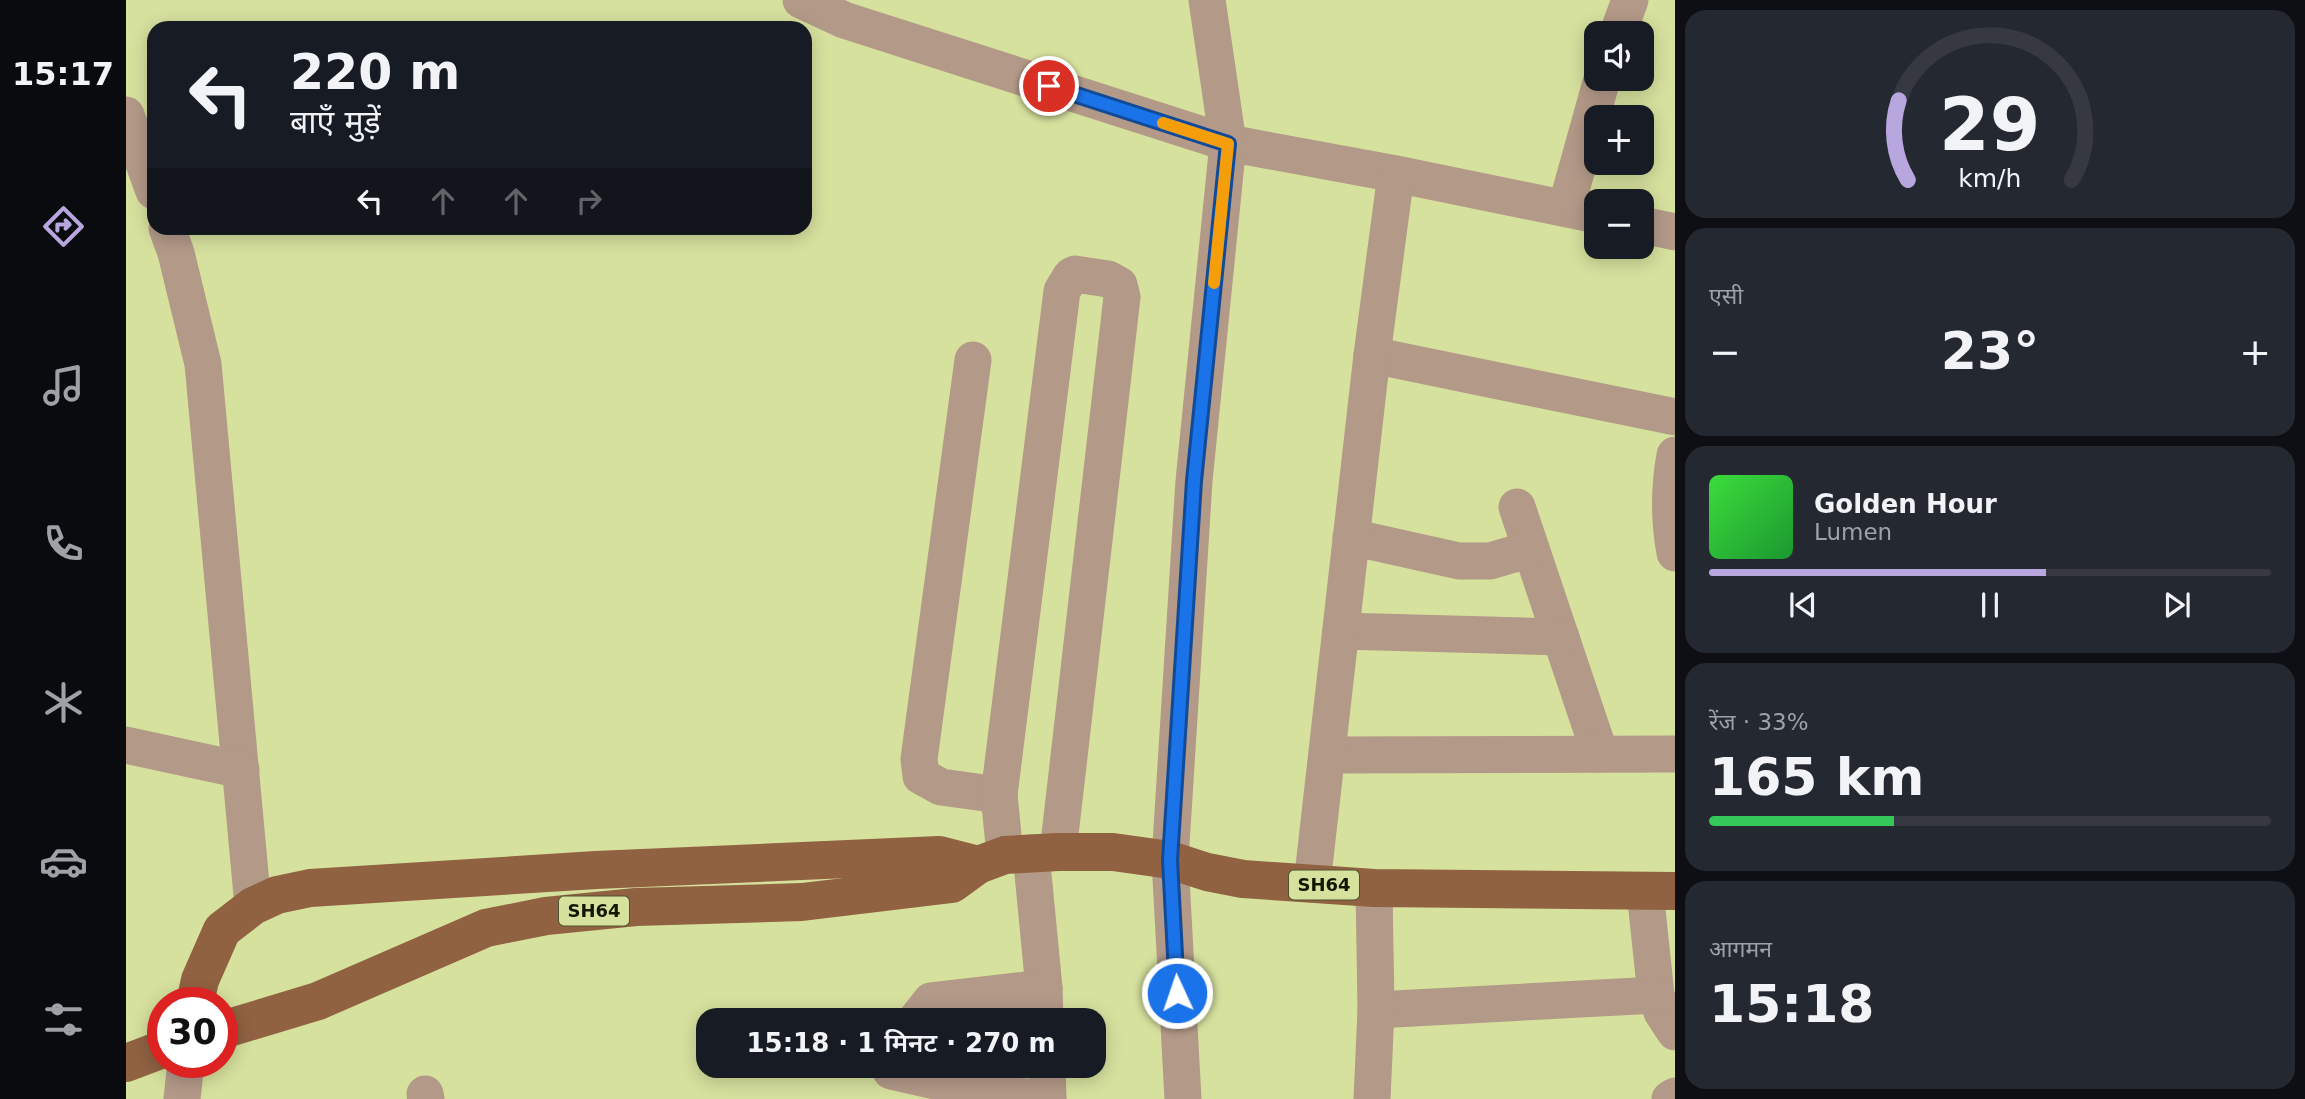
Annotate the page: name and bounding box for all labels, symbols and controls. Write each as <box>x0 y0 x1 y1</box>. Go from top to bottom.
map controls <box>1584 21 1654 259</box>
button: sound <box>1584 21 1654 91</box>
text: 220 m <box>290 44 460 101</box>
icon: left <box>175 49 266 140</box>
text: 15:17 <box>12 55 114 93</box>
pin <box>1019 56 1079 116</box>
icon: arrive <box>1030 67 1068 105</box>
text: 29 <box>1939 82 2041 167</box>
text: बाएँ मुड़ें <box>290 103 381 141</box>
button: + <box>1584 105 1654 175</box>
text: km/h <box>1958 164 2022 193</box>
icon: left <box>351 182 389 220</box>
icon: ahead <box>424 182 462 220</box>
icon: ahead <box>497 182 535 220</box>
icon: right <box>570 182 608 220</box>
button: − <box>1584 189 1654 259</box>
icon: directions <box>39 202 88 251</box>
text: एसी <box>1709 283 1743 309</box>
text: 23° <box>1941 321 2039 381</box>
text: − <box>1709 330 1741 374</box>
text: + <box>2239 330 2271 374</box>
icon: music <box>39 361 88 410</box>
text: Golden Hour <box>1814 489 1997 519</box>
icon: phone <box>39 519 88 568</box>
text: Lumen <box>1814 519 1892 545</box>
icon: previous <box>1784 586 1822 624</box>
icon: pause <box>1971 586 2009 624</box>
icon: next <box>2158 586 2196 624</box>
icon: climate <box>39 678 88 727</box>
text: रेंज · 33% <box>1709 709 1809 735</box>
text: 165 km <box>1709 747 1924 807</box>
icon: car <box>39 837 88 886</box>
road number: SH64 <box>1289 870 1359 900</box>
road number: SH64 <box>559 896 629 926</box>
text: आगमन <box>1709 936 1772 962</box>
position arrow <box>1140 956 1214 1030</box>
text: 15:18 <box>1709 974 1875 1034</box>
speed limit sign: 30 <box>147 987 238 1078</box>
icon: filters <box>39 995 88 1044</box>
text: 15:18 · 1 मिनट · 270 m <box>746 1028 1056 1058</box>

